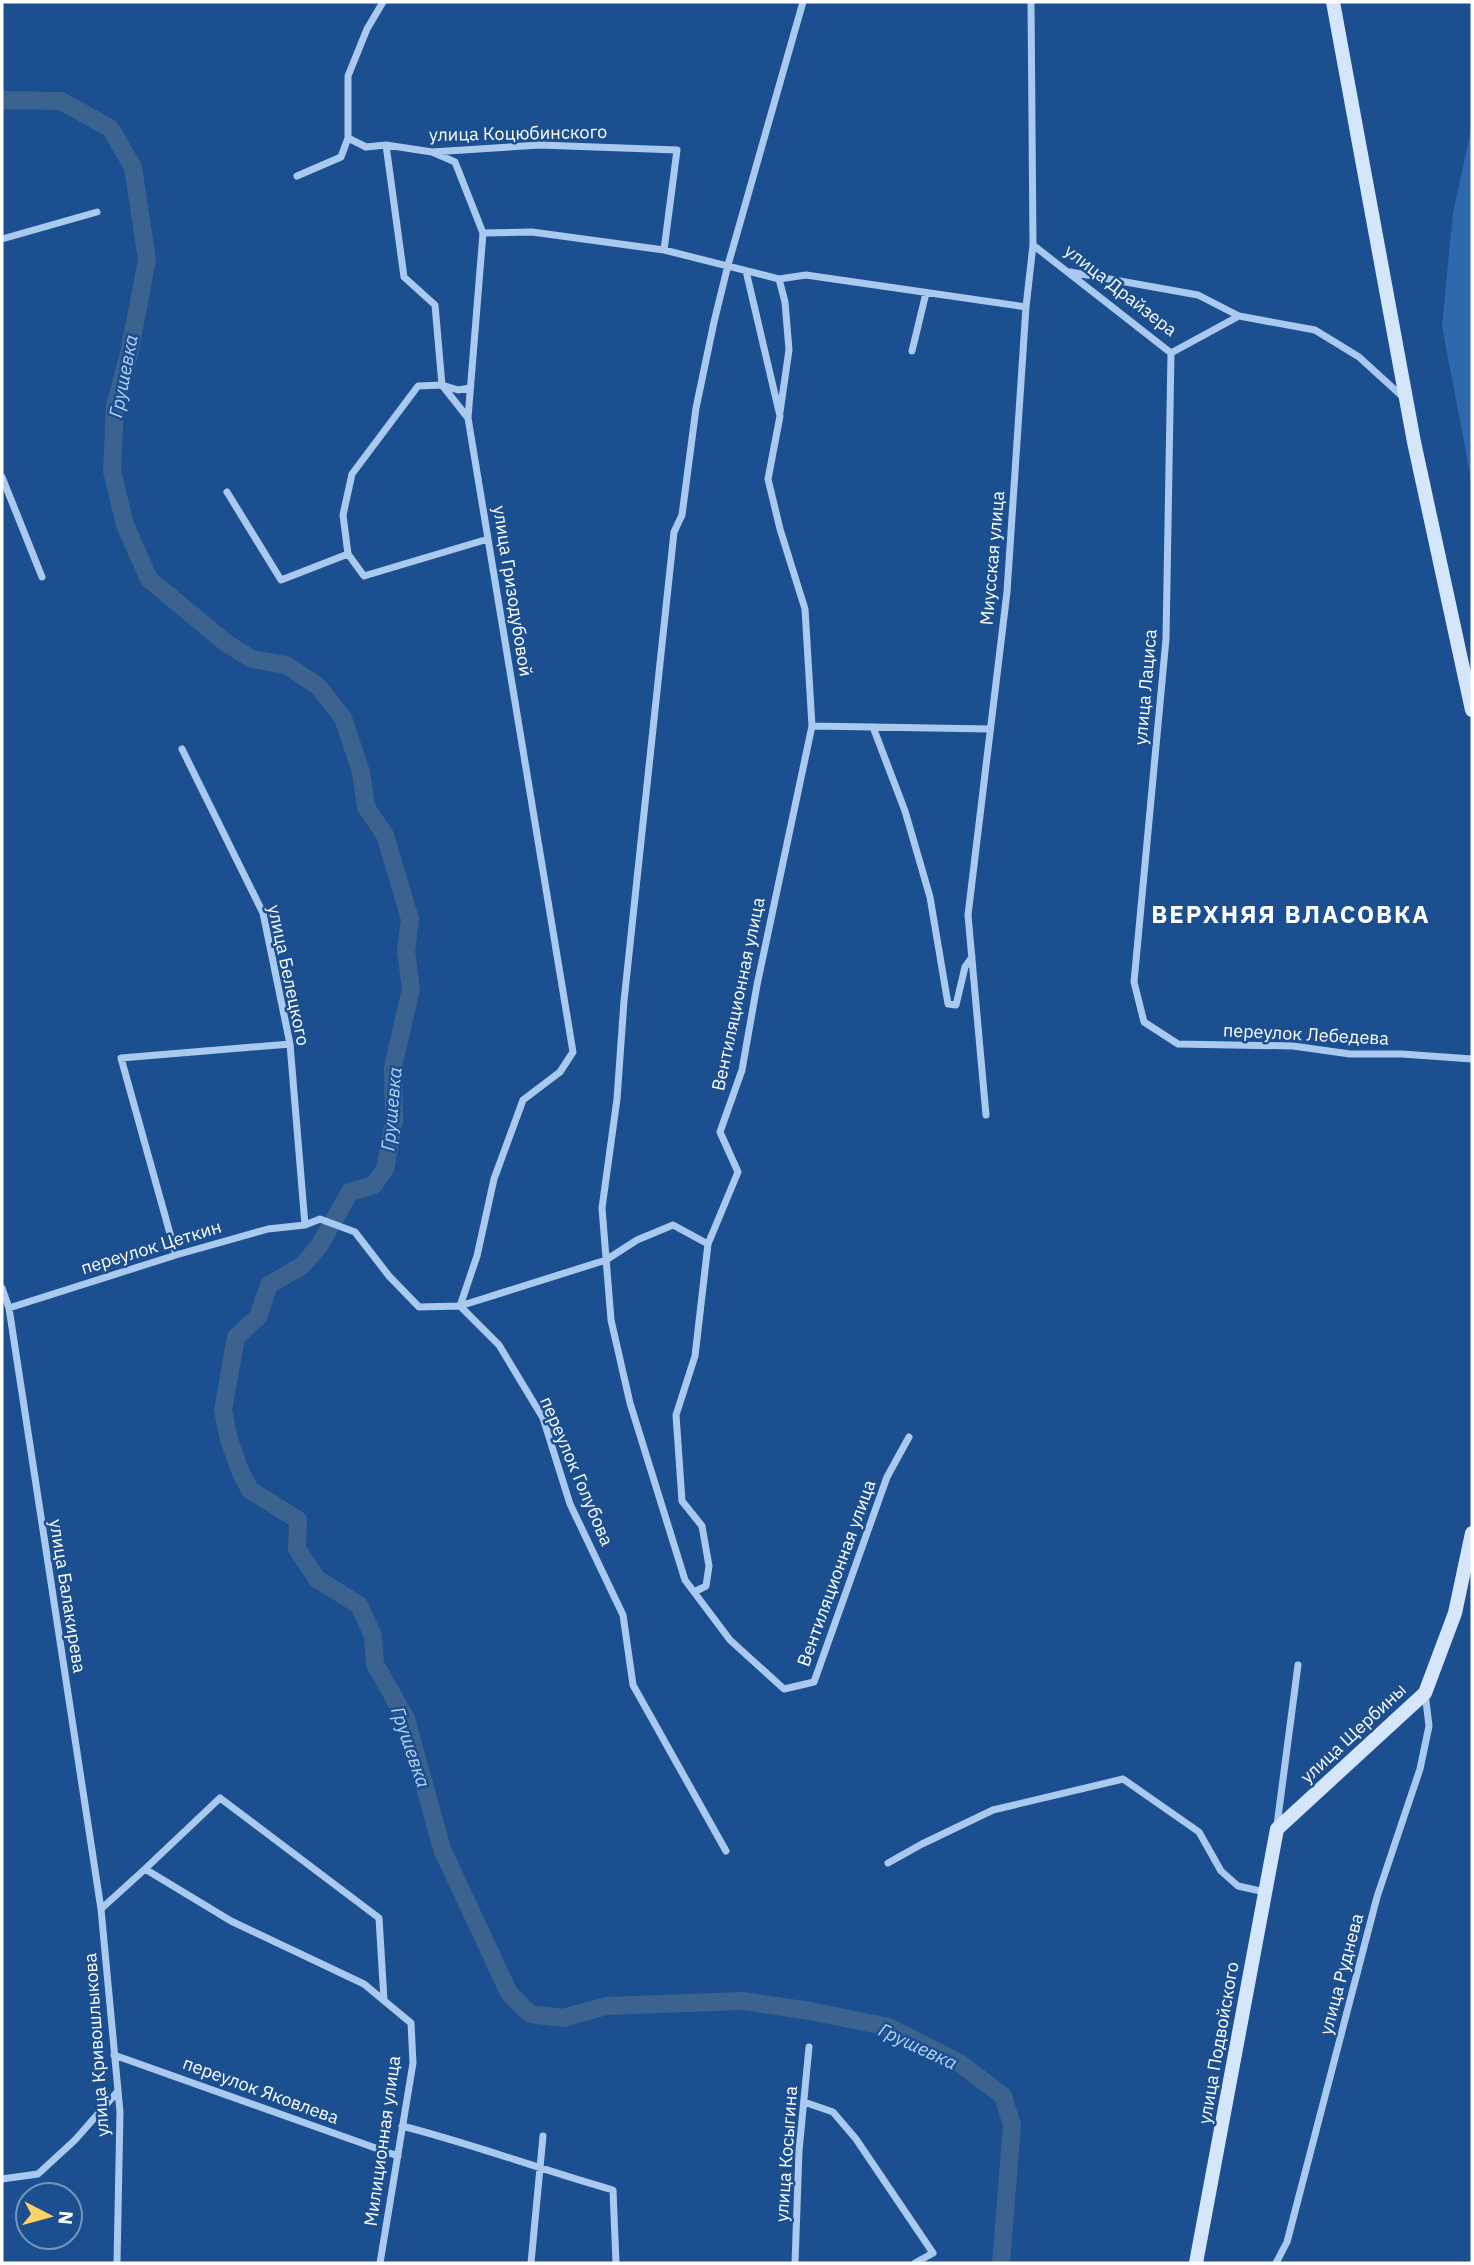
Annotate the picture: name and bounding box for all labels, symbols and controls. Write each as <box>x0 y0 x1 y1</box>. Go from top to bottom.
street label: улица Коцюбинского <box>429 120 607 146</box>
street label: улица Драйзера <box>1060 239 1182 341</box>
water label: Грушевка <box>103 332 143 420</box>
street label: Миусская улица <box>975 489 1009 626</box>
street label: улица Гризодубовой <box>488 504 538 678</box>
street label: улица Лациса <box>1128 628 1162 746</box>
street label: Вентиляционная улица <box>706 895 770 1093</box>
district label: ВЕРХНЯЯ ВЛАСОВКА <box>1151 898 1431 930</box>
street label: улица Белецкого <box>263 902 315 1048</box>
street label: переулок Лебедева <box>1222 1018 1390 1050</box>
water label: Грушевка <box>375 1066 407 1152</box>
street label: переулок Цеткин <box>78 1215 224 1279</box>
street label: переулок Голубова <box>535 1393 619 1549</box>
street label: Вентиляционная улица <box>791 1476 881 1670</box>
street label: улица Балакирева <box>44 1517 92 1675</box>
street label: улица Щербины <box>1295 1678 1411 1788</box>
water label: Грушевка <box>386 1703 436 1791</box>
street label: улица Руднева <box>1314 1910 1368 2037</box>
street label: улица Кривошлыкова <box>78 1952 114 2138</box>
street label: улица Подвойского <box>1192 1960 1244 2126</box>
water label: Грушевка <box>875 2017 961 2075</box>
street label: переулок Яковлева <box>180 2051 342 2129</box>
street label: Милиционная улица <box>359 2054 405 2228</box>
street label: улица Косыгина <box>770 2085 802 2223</box>
north arrow <box>14 2181 84 2251</box>
text: N <box>53 2210 79 2226</box>

